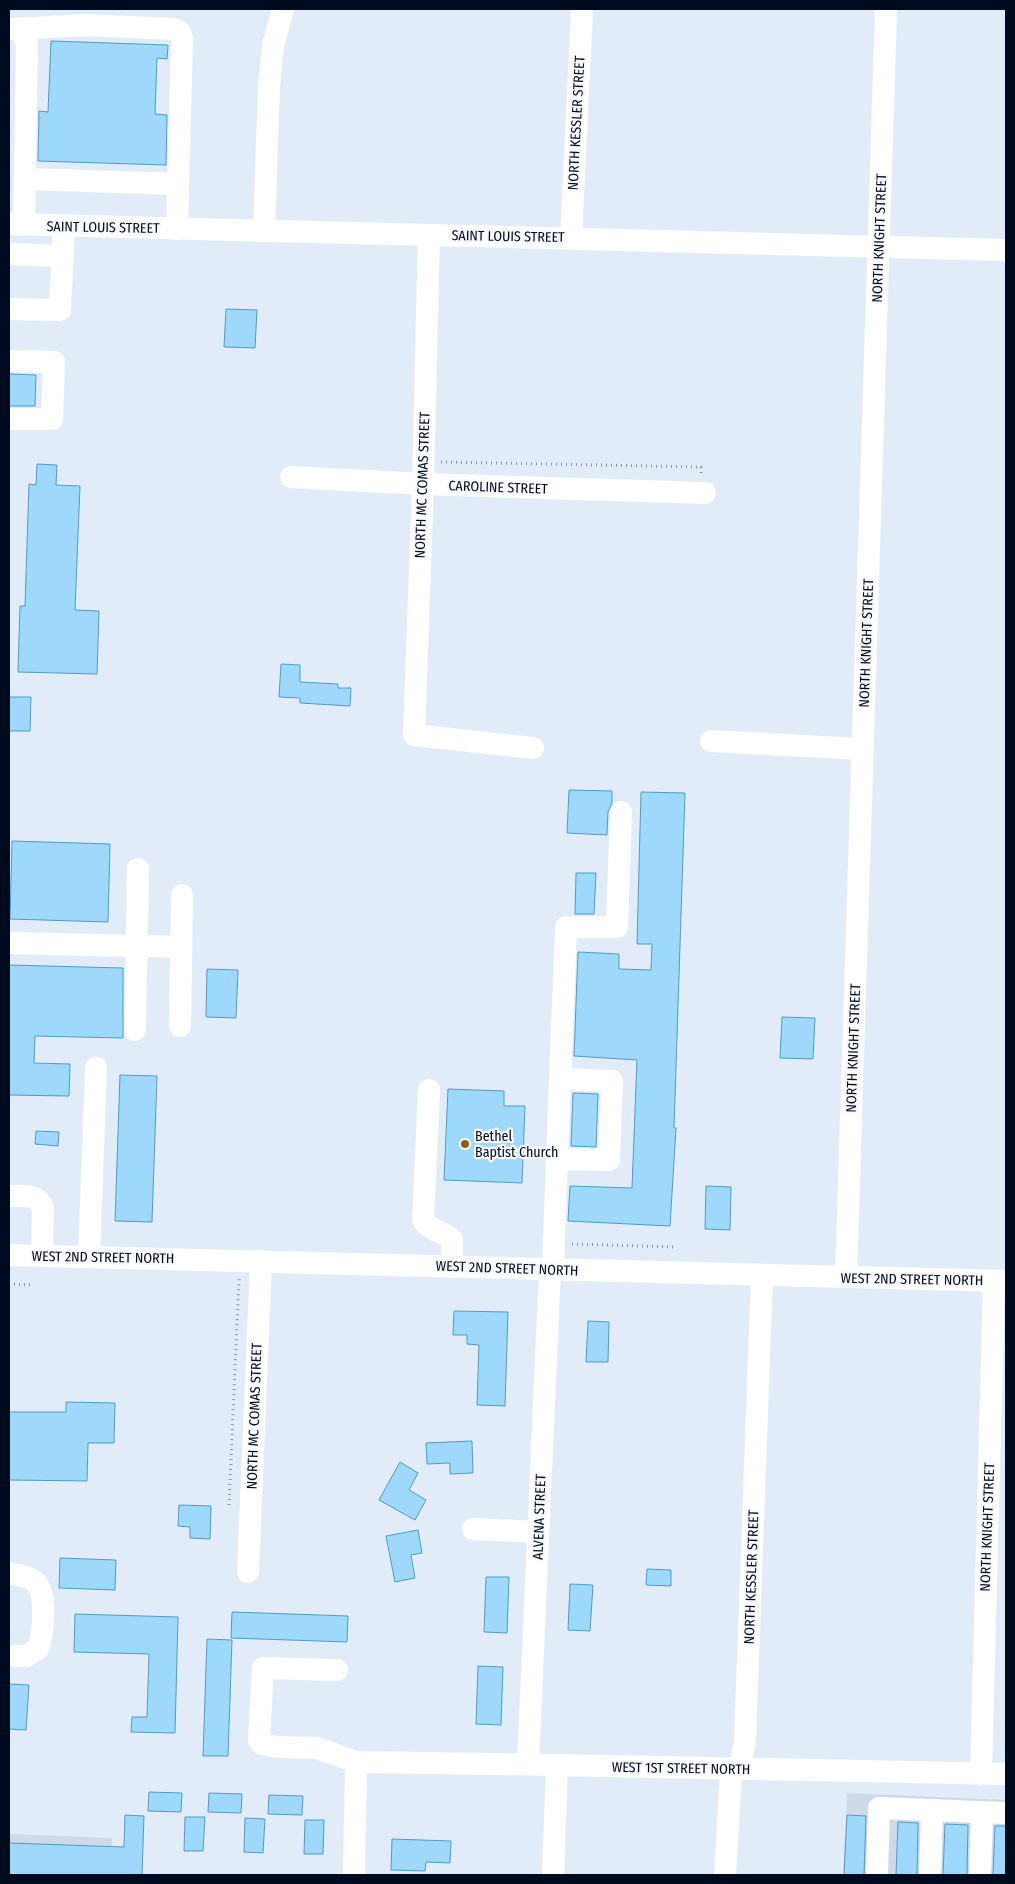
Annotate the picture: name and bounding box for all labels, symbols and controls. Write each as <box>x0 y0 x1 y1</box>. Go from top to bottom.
street label: NORTH KESSLER STREET <box>564 55 589 191</box>
street label: NORTH KNIGHT STREET <box>869 173 890 303</box>
street label: SAINT LOUIS STREET <box>46 218 160 237</box>
street label: SAINT LOUIS STREET <box>451 227 565 246</box>
street label: NORTH MC COMAS STREET <box>411 411 434 559</box>
street label: CAROLINE STREET <box>448 477 548 498</box>
street label: NORTH KNIGHT STREET <box>856 578 877 708</box>
street label: NORTH KNIGHT STREET <box>843 983 864 1113</box>
place label: Bethel Baptist Church <box>475 1128 558 1161</box>
marker: Bethel Baptist Church <box>459 1138 471 1150</box>
street label: WEST 2ND STREET NORTH <box>32 1248 174 1267</box>
street label: WEST 2ND STREET NORTH <box>435 1258 579 1279</box>
street label: WEST 2ND STREET NORTH <box>841 1270 983 1289</box>
street label: NORTH MC COMAS STREET <box>243 1342 266 1490</box>
street label: NORTH KNIGHT STREET <box>977 1462 998 1592</box>
street label: ALVENA STREET <box>530 1473 550 1560</box>
street label: NORTH KESSLER STREET <box>741 1509 762 1645</box>
street label: WEST 1ST STREET NORTH <box>612 1759 750 1778</box>

